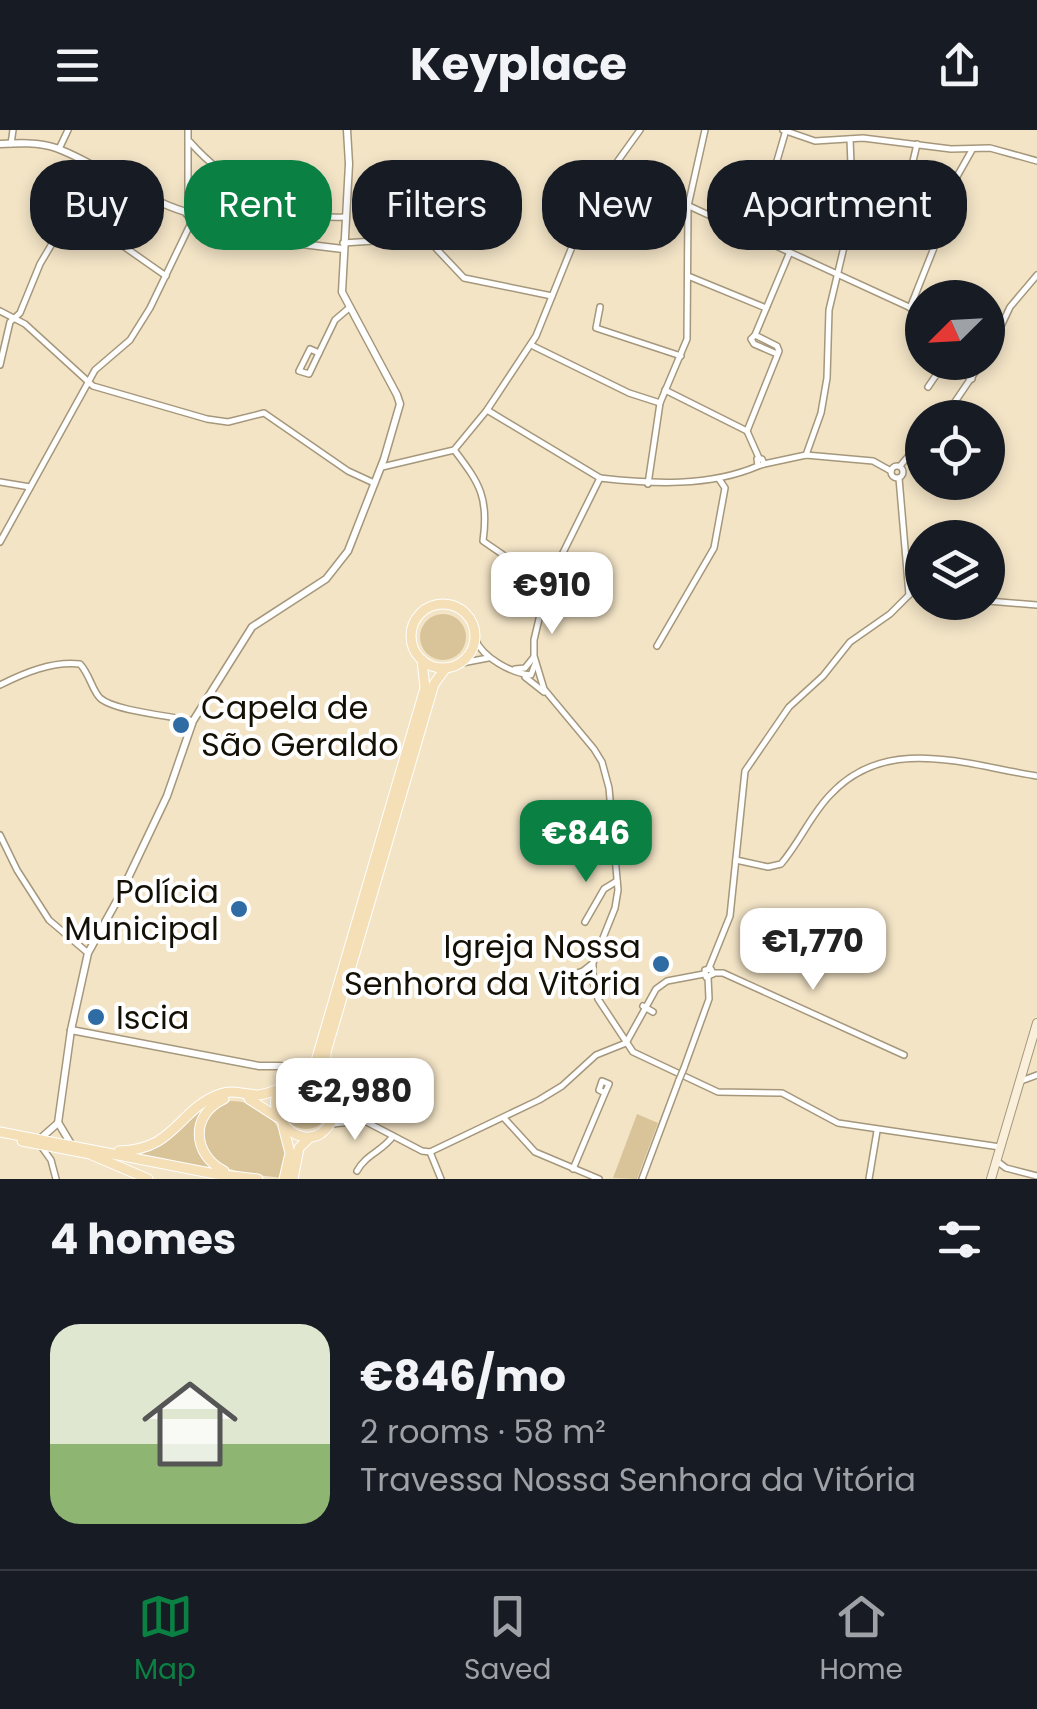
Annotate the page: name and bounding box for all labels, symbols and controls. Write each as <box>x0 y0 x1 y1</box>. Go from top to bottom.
text: Keyplace <box>410 33 627 96</box>
icon: menu <box>50 38 105 93</box>
icon: share <box>932 38 987 93</box>
chip: Buy <box>30 160 164 250</box>
chip: Rent <box>184 160 332 250</box>
chip: Filters <box>352 160 522 250</box>
chip: New <box>542 160 687 250</box>
chip: Apartment <box>707 160 967 250</box>
north arrow <box>905 280 1005 380</box>
map controls <box>905 280 1005 620</box>
button: locate <box>905 400 1005 500</box>
button: layers <box>905 520 1005 620</box>
pin: €910 <box>493 552 611 637</box>
text: €910 <box>513 562 591 607</box>
place label: Capela de São Geraldo <box>201 685 399 767</box>
marker: Capela de São Geraldo <box>170 714 192 736</box>
pin: €846 <box>527 800 645 885</box>
text: €846 <box>542 810 630 855</box>
place label: Polícia Municipal <box>64 869 219 951</box>
marker: Polícia Municipal <box>228 898 250 920</box>
pin: €1,770 <box>732 908 894 993</box>
text: €1,770 <box>762 918 864 963</box>
place label: Igreja Nossa Senhora da Vitória <box>344 924 641 1006</box>
marker: Igreja Nossa Senhora da Vitória <box>650 953 672 975</box>
place label: Iscia <box>116 995 190 1040</box>
marker: Iscia <box>85 1006 107 1028</box>
pin: €2,980 <box>274 1058 436 1143</box>
text: €2,980 <box>298 1068 412 1113</box>
text: 4 homes <box>50 1210 236 1269</box>
icon: filters <box>932 1212 987 1267</box>
text: €846/mo <box>360 1347 566 1406</box>
icon: home <box>130 1364 250 1484</box>
text: 2 rooms · 58 m² <box>360 1409 606 1454</box>
text: Travessa Nossa Senhora da Vitória <box>360 1457 916 1502</box>
tab: Map <box>134 1589 196 1691</box>
tab: Saved <box>464 1589 551 1691</box>
tab: Home <box>819 1589 903 1691</box>

